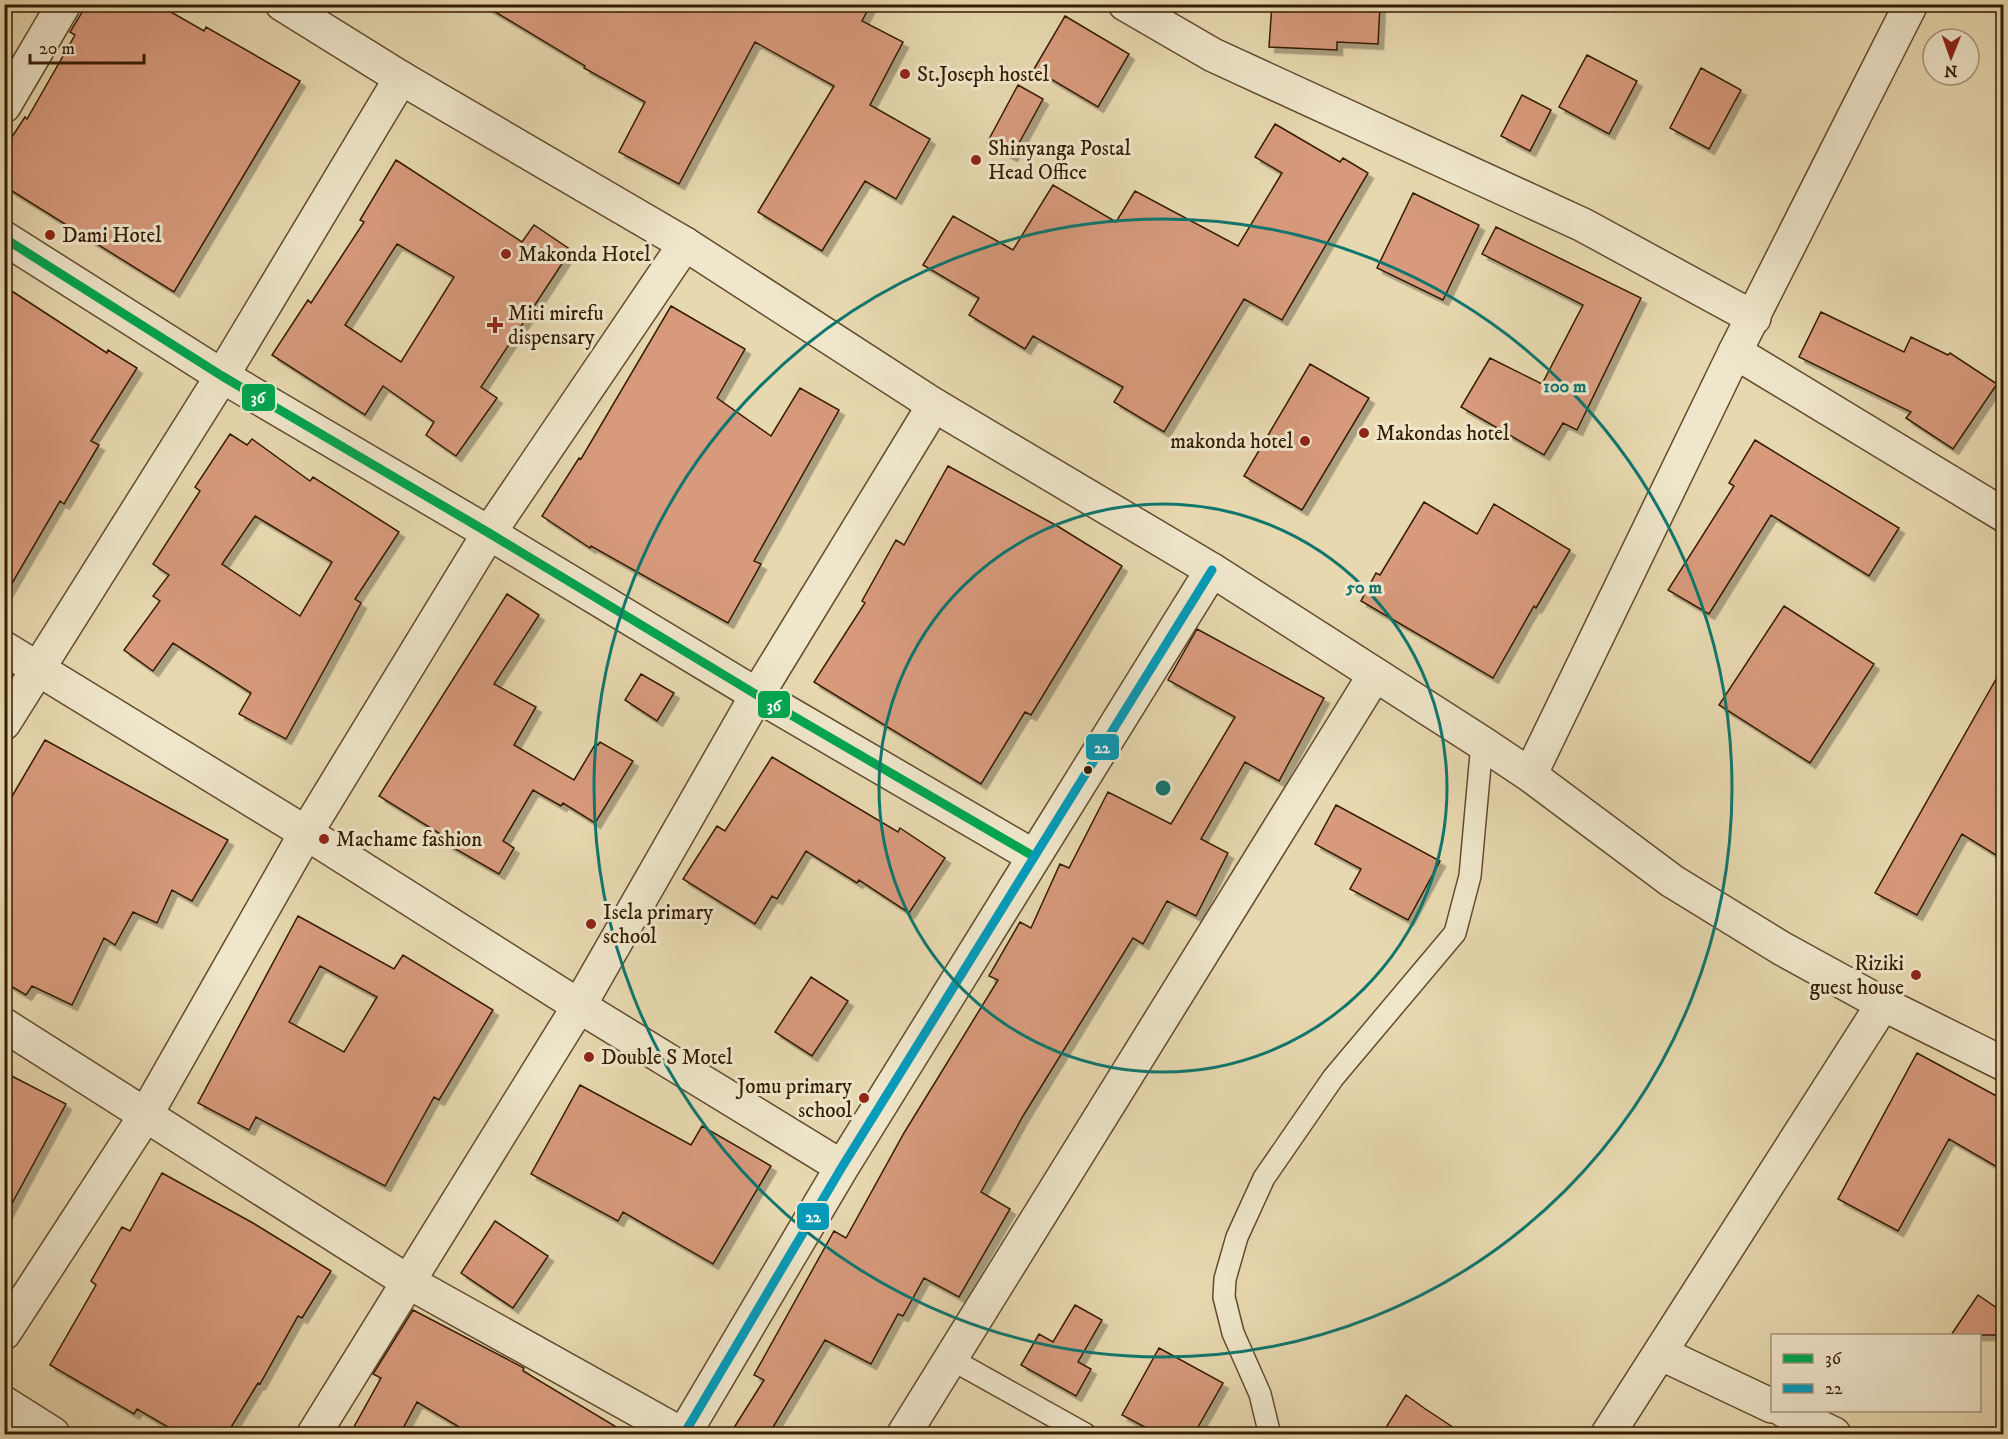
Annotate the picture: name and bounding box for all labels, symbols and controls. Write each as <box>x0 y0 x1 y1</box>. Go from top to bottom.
scale bar <box>30 27 144 65</box>
north arrow <box>1921 27 1981 87</box>
text: 20 m <box>39 38 75 60</box>
text: N <box>1944 61 1957 81</box>
place label: St.Joseph hostel <box>917 62 1050 88</box>
marker: St.Joseph hostel <box>898 67 912 81</box>
place label: Shinyanga Postal Head Office <box>988 136 1131 186</box>
marker: Shinyanga Postal Head Office <box>969 153 983 167</box>
place label: Dami Hotel <box>62 223 162 249</box>
marker: Dami Hotel <box>43 228 57 242</box>
place label: Makonda Hotel <box>518 242 651 268</box>
marker: Makonda Hotel <box>499 247 513 261</box>
place label: Miti mirefu dispensary <box>508 301 604 351</box>
marker: Miti mirefu dispensary <box>486 316 504 334</box>
text: 100 m <box>1543 376 1587 398</box>
line badge: 36 <box>241 383 276 412</box>
text: 36 <box>251 388 267 408</box>
place label: Makondas hotel <box>1376 421 1510 447</box>
marker: Makondas hotel <box>1357 426 1371 440</box>
place label: makonda hotel <box>1170 429 1294 455</box>
marker: makonda hotel <box>1298 434 1312 448</box>
text: 50 m <box>1345 577 1382 599</box>
line badge: 36 <box>757 690 791 719</box>
text: 36 <box>767 696 783 716</box>
line badge: 22 <box>1085 733 1120 761</box>
text: 22 <box>1094 738 1111 758</box>
unlabelled marker <box>1082 764 1094 776</box>
centre of rings <box>1153 778 1173 798</box>
place label: Machame fashion <box>336 827 482 853</box>
marker: Machame fashion <box>317 832 331 846</box>
place label: Isela primary school <box>603 900 714 950</box>
marker: Isela primary school <box>584 917 598 931</box>
place label: Riziki guest house <box>1810 951 1904 1001</box>
marker: Riziki guest house <box>1909 968 1923 982</box>
place label: Double S Motel <box>601 1045 733 1071</box>
marker: Double S Motel <box>582 1050 596 1064</box>
place label: Jomu primary school <box>735 1074 853 1124</box>
marker: Jomu primary school <box>857 1091 871 1105</box>
line badge: 22 <box>796 1202 830 1231</box>
text: 22 <box>805 1207 822 1227</box>
legend <box>1771 1334 1981 1412</box>
text: 36 <box>1825 1348 1842 1370</box>
text: 22 <box>1825 1378 1843 1400</box>

